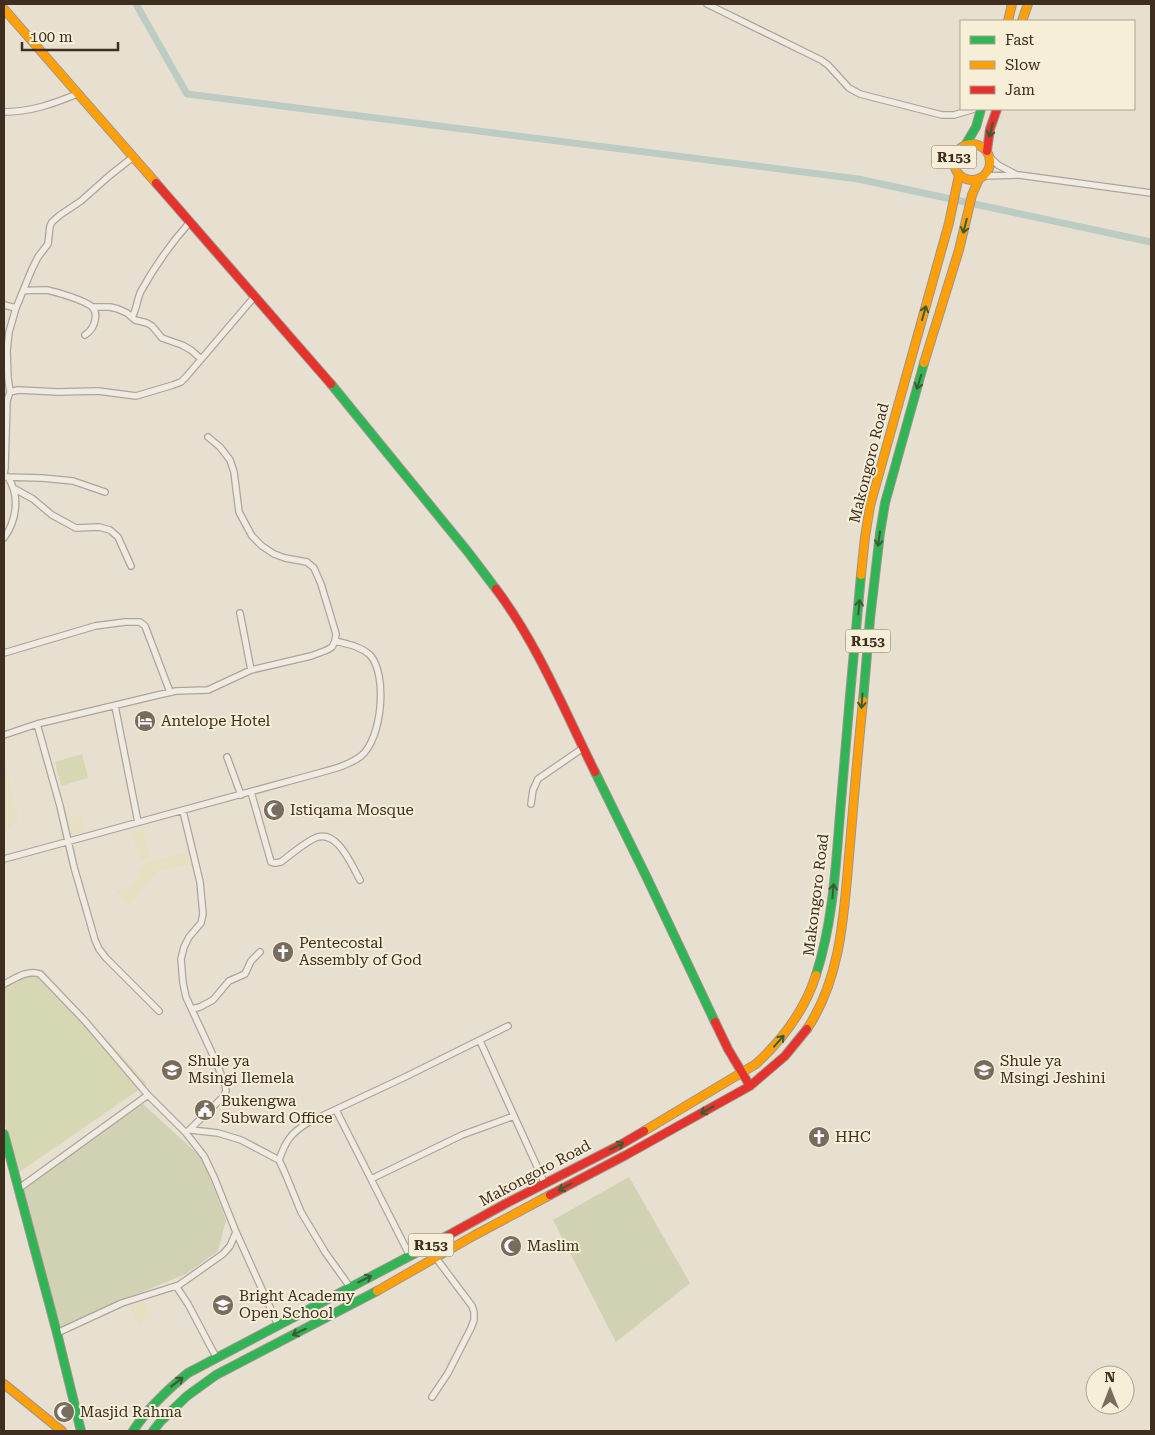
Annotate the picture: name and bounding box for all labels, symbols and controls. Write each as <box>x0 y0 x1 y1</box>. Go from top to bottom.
scale bar <box>22 20 119 52</box>
legend <box>960 20 1135 110</box>
text: 100 m <box>30 28 73 46</box>
text: Fast <box>1005 31 1035 49</box>
text: Slow <box>1005 56 1041 74</box>
text: Jam <box>1005 81 1035 99</box>
one-way arrow <box>986 121 995 137</box>
road number: R153 <box>932 146 976 168</box>
one-way arrow <box>960 217 969 233</box>
one-way arrow <box>920 305 929 321</box>
one-way arrow <box>913 373 923 389</box>
street label: Makongoro Road <box>845 401 893 525</box>
one-way arrow <box>874 531 884 547</box>
one-way arrow <box>854 600 864 616</box>
road number: R153 <box>846 630 890 652</box>
one-way arrow <box>857 692 867 708</box>
hotel icon: Antelope Hotel <box>133 709 157 733</box>
place label: Antelope Hotel <box>161 712 270 730</box>
mosque icon: Istiqama Mosque <box>262 798 286 822</box>
place label: Istiqama Mosque <box>290 801 414 819</box>
street label: Makongoro Road <box>800 832 833 957</box>
one-way arrow <box>828 883 837 899</box>
place label: Pentecostal Assembly of God <box>299 934 422 969</box>
church icon: Pentecostal Assembly of God <box>271 940 295 964</box>
one-way arrow <box>773 1035 784 1048</box>
place label: Shule ya Msingi Ilemela <box>188 1052 294 1087</box>
place label: Shule ya Msingi Jeshini <box>1000 1052 1106 1087</box>
school or university icon: Shule ya Msingi Ilemela <box>160 1058 184 1082</box>
school or university icon: Shule ya Msingi Jeshini <box>972 1058 996 1082</box>
place label: Bukengwa Subward Office <box>221 1092 332 1127</box>
public building icon: Bukengwa Subward Office <box>193 1098 217 1122</box>
one-way arrow <box>700 1105 715 1115</box>
church icon: HHC <box>807 1125 831 1149</box>
place label: HHC <box>835 1128 871 1146</box>
street label: Makongoro Road <box>476 1136 594 1210</box>
one-way arrow <box>609 1141 624 1150</box>
one-way arrow <box>557 1182 572 1192</box>
road number: R153 <box>408 1234 454 1256</box>
mosque icon: Maslim <box>499 1234 523 1258</box>
place label: Maslim <box>527 1237 580 1255</box>
one-way arrow <box>357 1274 372 1283</box>
place label: Bright Academy Open School <box>239 1287 355 1322</box>
school or university icon: Bright Academy Open School <box>211 1293 235 1317</box>
one-way arrow <box>292 1328 307 1337</box>
north arrow <box>1085 1365 1135 1415</box>
text: N <box>1105 1369 1116 1385</box>
one-way arrow <box>170 1377 184 1387</box>
mosque icon: Masjid Rahma <box>52 1400 76 1424</box>
place label: Masjid Rahma <box>80 1403 182 1421</box>

